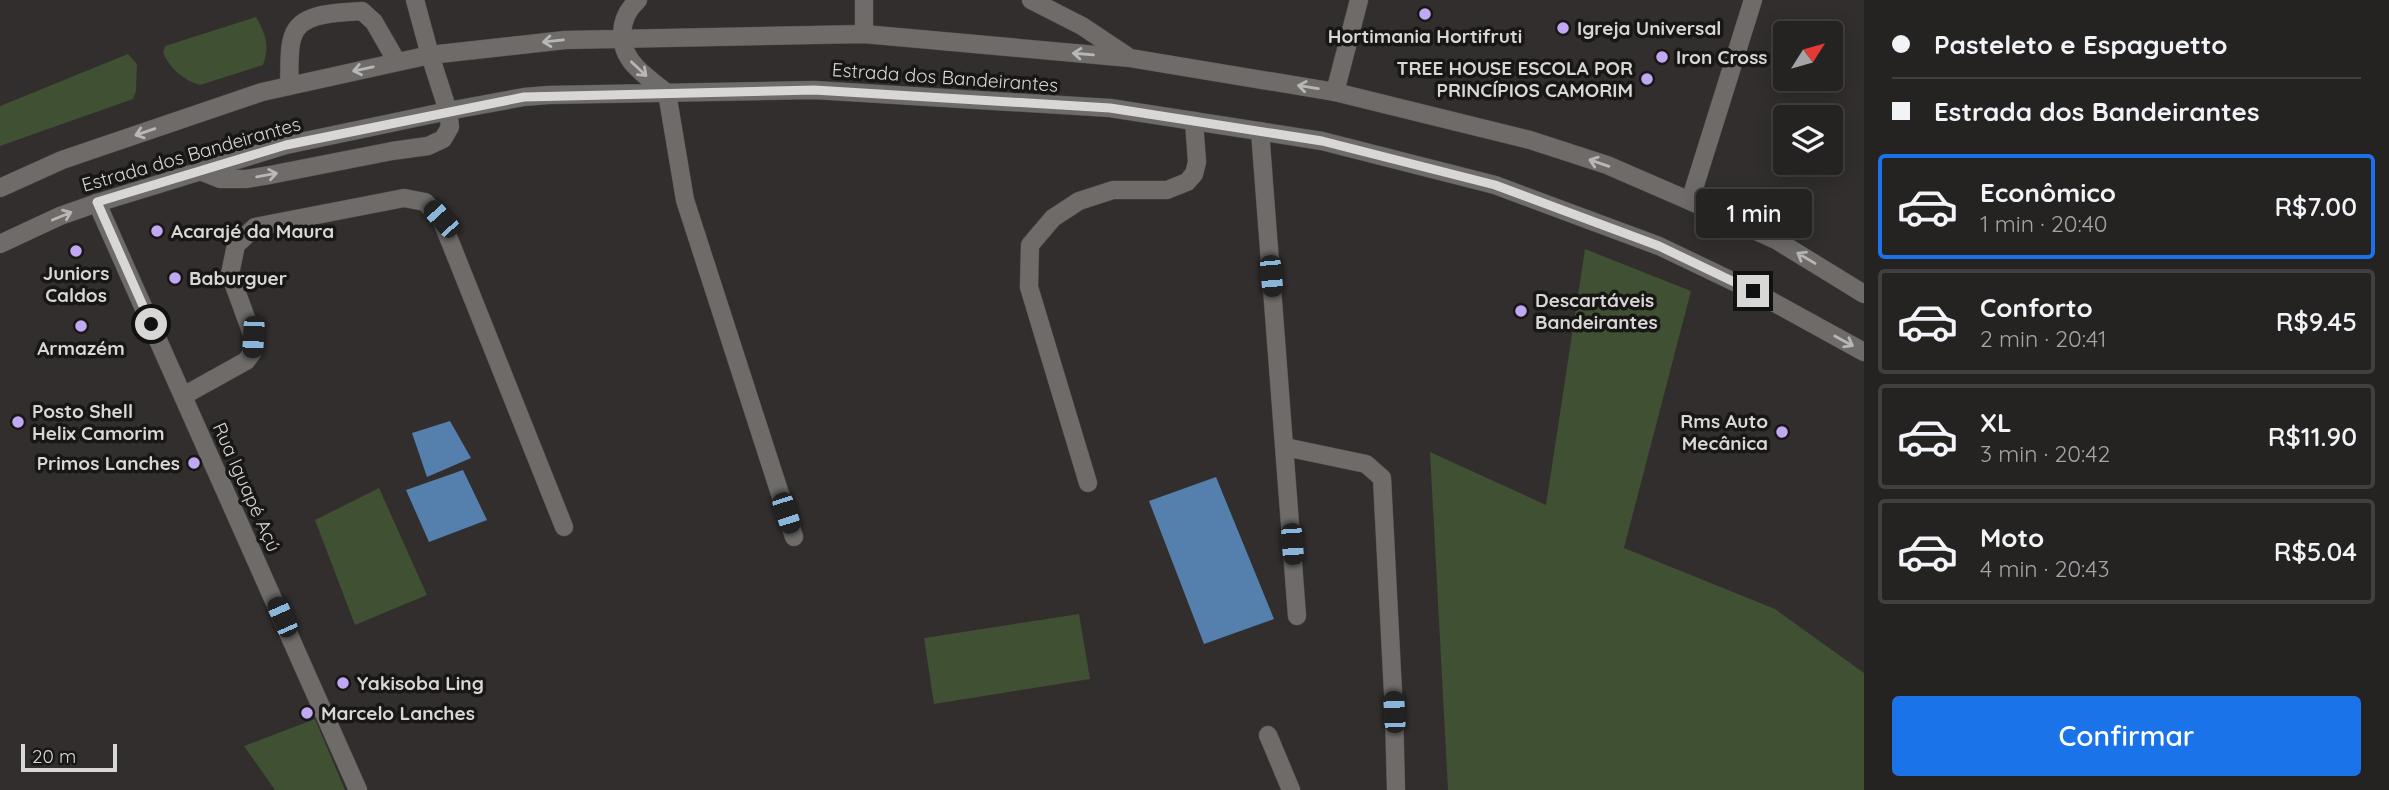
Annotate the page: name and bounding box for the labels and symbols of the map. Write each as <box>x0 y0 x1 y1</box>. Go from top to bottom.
marker: Hortimania Hortifruti <box>1417 6 1433 22</box>
place label: Igreja Universal <box>1577 16 1721 40</box>
marker: Igreja Universal <box>1555 20 1571 36</box>
north arrow <box>1773 21 1843 91</box>
place label: Hortimania Hortifruti <box>1328 24 1522 48</box>
one-way arrow <box>542 35 565 48</box>
place label: Iron Cross <box>1676 45 1767 69</box>
one-way arrow <box>1073 47 1095 60</box>
marker: Iron Cross <box>1654 49 1670 65</box>
place label: TREE HOUSE ESCOLA POR PRINCÍPIOS CAMORIM <box>1397 56 1633 102</box>
street label: Estrada dos Bandeirantes <box>831 57 1059 97</box>
one-way arrow <box>630 60 647 77</box>
one-way arrow <box>352 63 375 77</box>
marker: TREE HOUSE ESCOLA POR PRINCÍPIOS CAMORIM <box>1639 71 1655 87</box>
one-way arrow <box>1297 80 1320 93</box>
street label: Estrada dos Bandeirantes <box>79 111 303 197</box>
one-way arrow <box>134 126 156 139</box>
one-way arrow <box>1589 156 1611 168</box>
one-way arrow <box>255 168 278 181</box>
callout: 1 min <box>1695 190 1811 238</box>
car <box>420 196 463 242</box>
one-way arrow <box>51 208 72 221</box>
place label: Acarajé da Maura <box>171 219 334 243</box>
marker: Acarajé da Maura <box>149 223 165 239</box>
marker: Juniors Caldos <box>68 243 84 259</box>
one-way arrow <box>1796 251 1816 265</box>
car <box>1259 254 1284 298</box>
place label: Juniors Caldos <box>43 261 109 307</box>
place label: Baburguer <box>189 266 287 290</box>
marker: Baburguer <box>167 270 183 286</box>
route end <box>1737 275 1769 307</box>
place label: Descartáveis Bandeirantes <box>1535 288 1658 334</box>
marker: Descartáveis Bandeirantes <box>1513 303 1529 319</box>
route start <box>135 308 167 340</box>
car <box>242 315 265 359</box>
marker: Armazém <box>73 318 89 334</box>
one-way arrow <box>1834 334 1854 348</box>
place label: Armazém <box>37 336 125 360</box>
place label: Posto Shell Helix Camorim <box>32 399 165 445</box>
place label: Rms Auto Mecânica <box>1680 409 1768 455</box>
marker: Posto Shell Helix Camorim <box>10 414 26 430</box>
street label: Rua Iguapé Açú <box>208 419 286 555</box>
marker: Rms Auto Mecânica <box>1774 424 1790 440</box>
place label: Primos Lanches <box>37 451 180 475</box>
marker: Primos Lanches <box>186 455 202 471</box>
car <box>770 490 803 536</box>
car <box>1281 522 1304 566</box>
car <box>264 594 301 640</box>
place label: Yakisoba Ling <box>357 671 484 695</box>
marker: Yakisoba Ling <box>335 675 351 691</box>
car <box>1383 690 1406 734</box>
place label: Marcelo Lanches <box>321 701 475 725</box>
marker: Marcelo Lanches <box>299 705 315 721</box>
scale bar <box>21 741 117 773</box>

